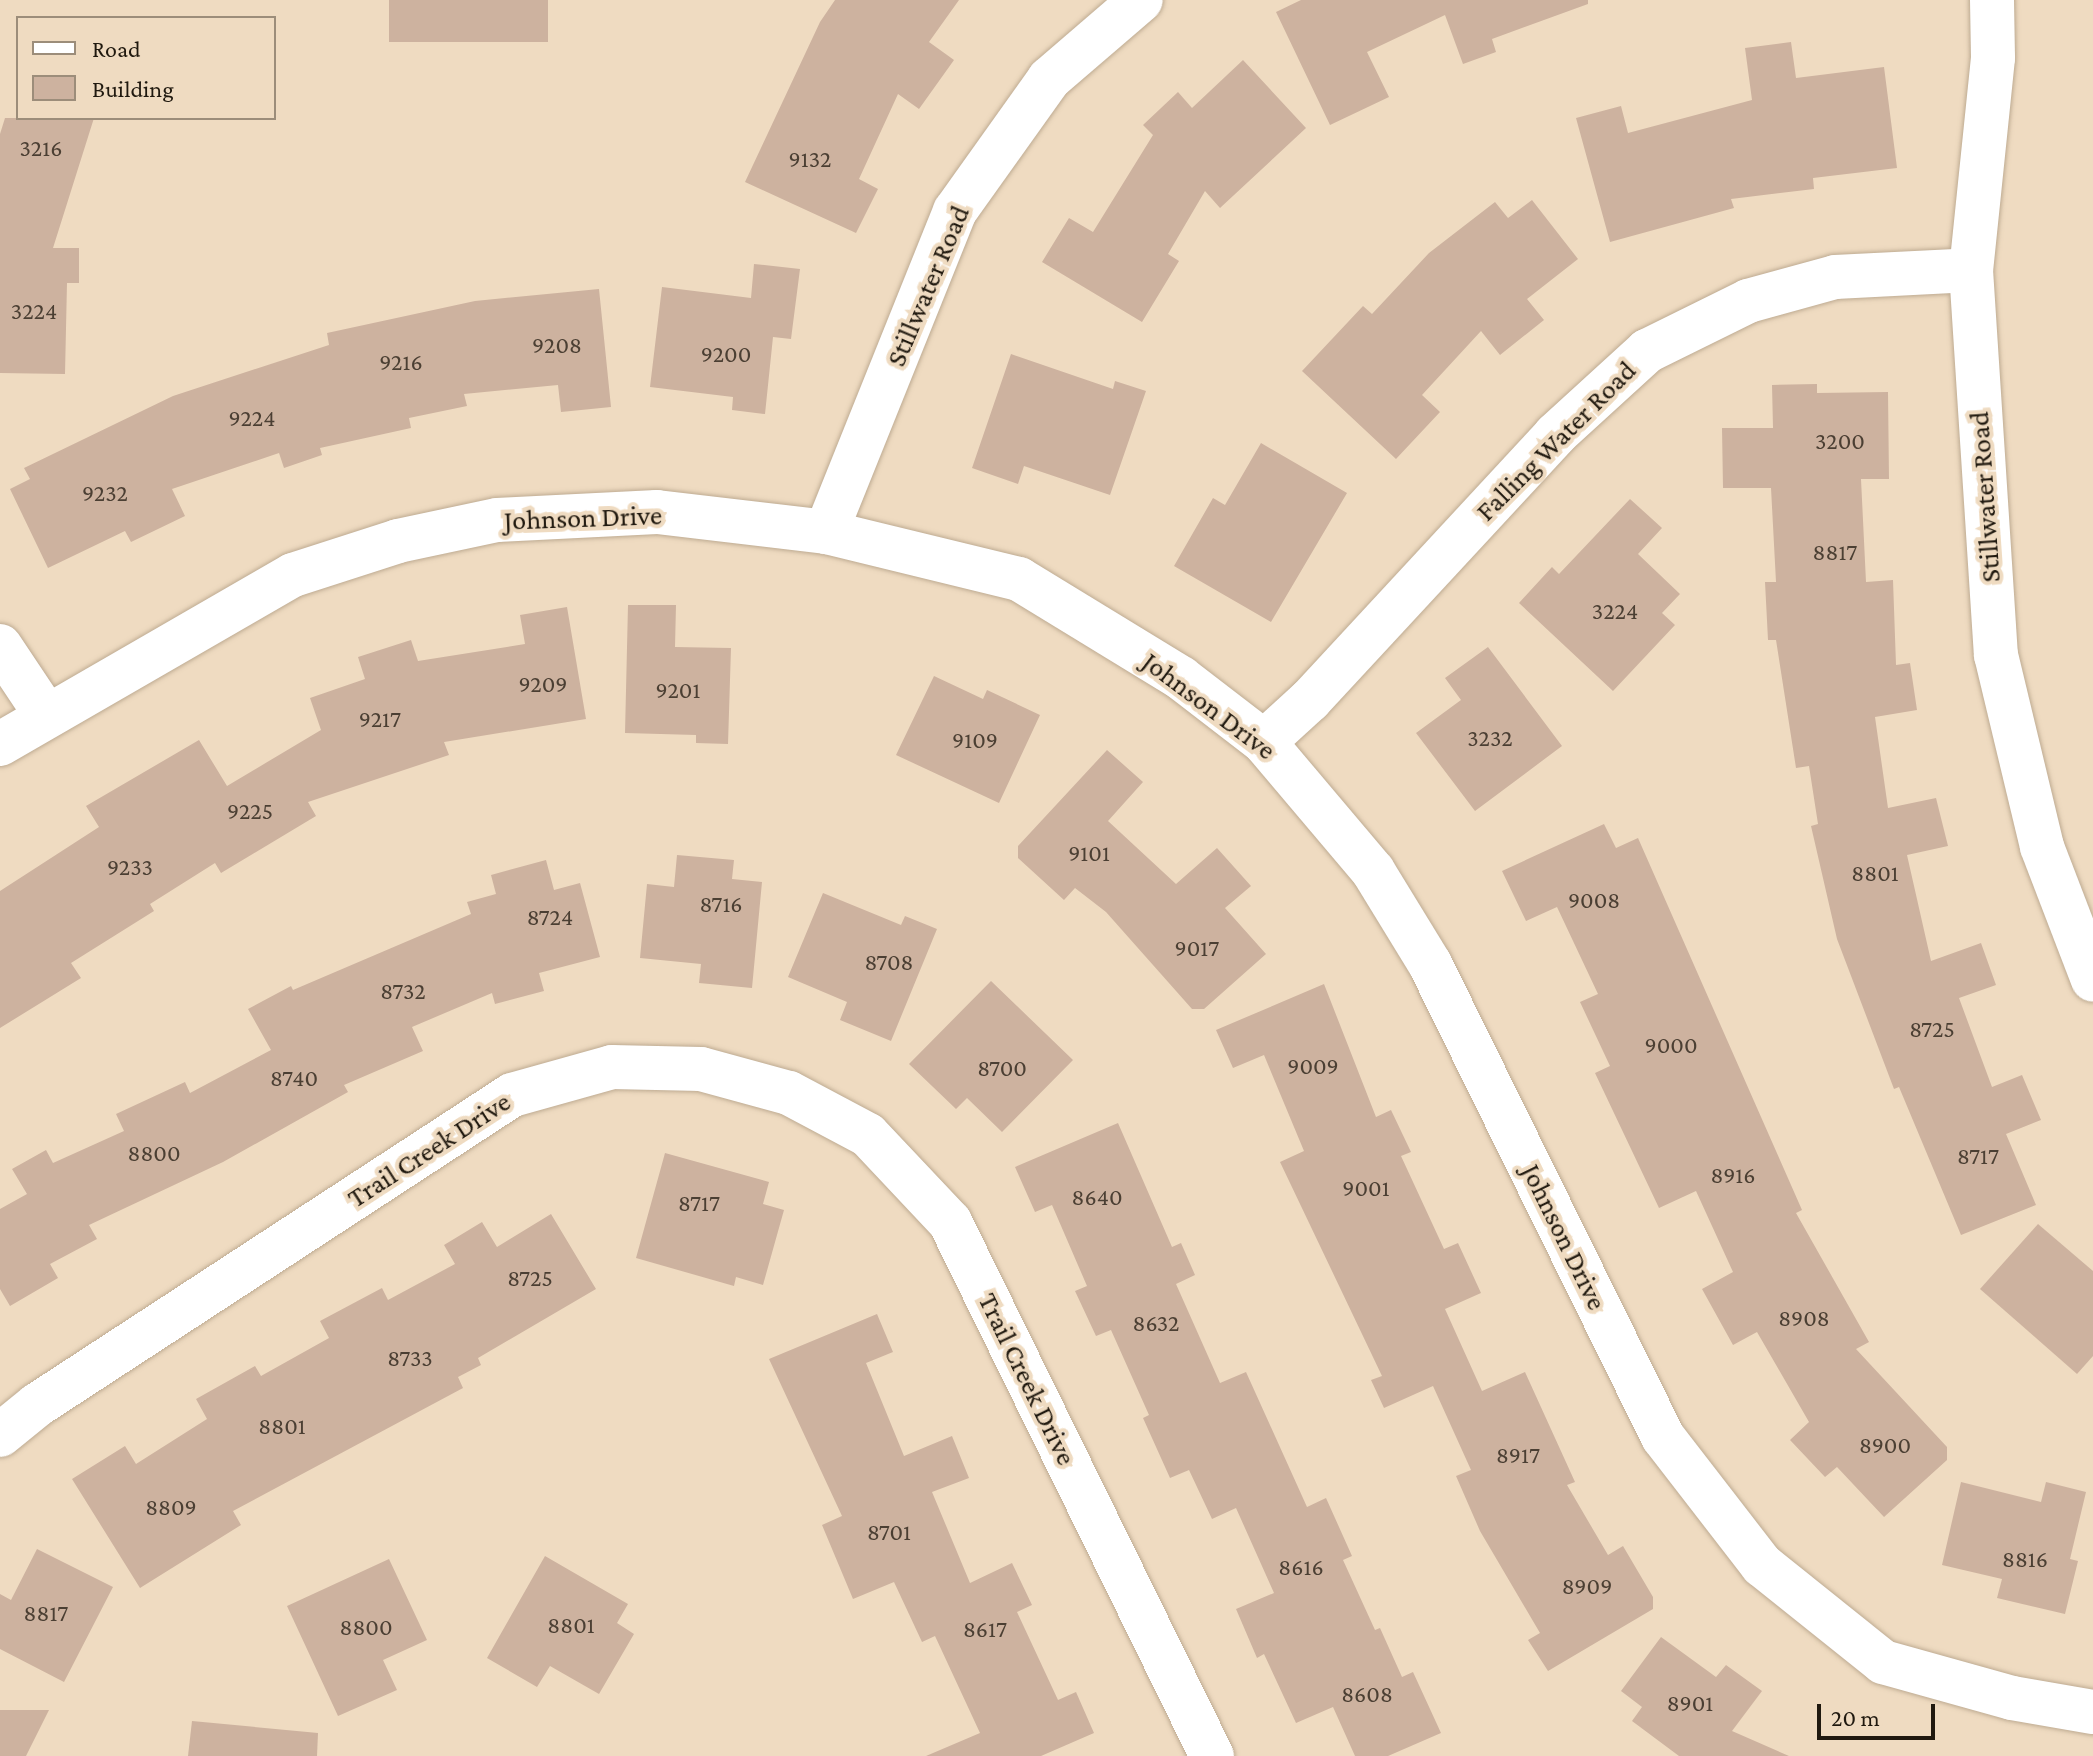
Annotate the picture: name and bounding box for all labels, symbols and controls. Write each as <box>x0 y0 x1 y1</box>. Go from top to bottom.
legend <box>16 16 276 120</box>
text: Road <box>92 35 141 62</box>
text: Building <box>92 75 174 102</box>
house number: 3216 <box>20 134 62 162</box>
house number: 9132 <box>789 145 831 173</box>
street label: Stillwater Road <box>879 201 977 371</box>
house number: 3224 <box>11 297 57 325</box>
house number: 9208 <box>532 331 582 359</box>
house number: 9200 <box>701 340 751 368</box>
house number: 9216 <box>379 348 423 376</box>
street label: Falling Water Road <box>1469 354 1643 528</box>
house number: 9224 <box>229 404 275 432</box>
street label: Stillwater Road <box>1962 410 2008 584</box>
house number: 3200 <box>1815 427 1865 455</box>
house number: 9232 <box>82 479 128 507</box>
street label: Johnson Drive <box>503 498 663 538</box>
house number: 8817 <box>1813 538 1857 566</box>
house number: 3224 <box>1592 597 1638 625</box>
street label: Johnson Drive <box>1136 645 1282 767</box>
house number: 9209 <box>518 670 568 698</box>
house number: 9201 <box>656 676 700 704</box>
house number: 9217 <box>359 705 401 733</box>
house number: 3232 <box>1467 724 1513 752</box>
house number: 9109 <box>952 726 998 754</box>
house number: 9225 <box>227 797 273 825</box>
house number: 9101 <box>1068 839 1110 867</box>
house number: 9233 <box>107 853 153 881</box>
house number: 8801 <box>1851 859 1899 887</box>
house number: 9008 <box>1568 886 1620 914</box>
house number: 8716 <box>699 890 743 918</box>
house number: 8724 <box>527 903 573 931</box>
house number: 9017 <box>1175 934 1219 962</box>
house number: 8708 <box>864 948 914 976</box>
house number: 8732 <box>380 977 426 1005</box>
house number: 8725 <box>1909 1015 1955 1043</box>
house number: 9000 <box>1645 1031 1697 1059</box>
house number: 9009 <box>1287 1052 1339 1080</box>
house number: 8700 <box>977 1054 1027 1082</box>
house number: 8740 <box>270 1064 318 1092</box>
street label: Trail Creek Drive <box>341 1085 517 1215</box>
house number: 8800 <box>128 1139 180 1167</box>
house number: 8717 <box>1957 1142 1999 1170</box>
street label: Johnson Drive <box>1514 1158 1614 1316</box>
house number: 8916 <box>1710 1161 1756 1189</box>
house number: 9001 <box>1342 1174 1390 1202</box>
house number: 8640 <box>1072 1183 1122 1211</box>
house number: 8717 <box>678 1189 720 1217</box>
house number: 8725 <box>507 1264 553 1292</box>
street label: Trail Creek Drive <box>971 1287 1083 1471</box>
house number: 8908 <box>1778 1304 1830 1332</box>
house number: 8632 <box>1133 1309 1179 1337</box>
house number: 8733 <box>387 1344 433 1372</box>
house number: 8801 <box>258 1412 306 1440</box>
house number: 8900 <box>1859 1431 1911 1459</box>
house number: 8917 <box>1496 1441 1540 1469</box>
house number: 8809 <box>145 1493 197 1521</box>
house number: 8701 <box>867 1518 911 1546</box>
house number: 8816 <box>2002 1545 2048 1573</box>
house number: 8616 <box>1278 1553 1324 1581</box>
house number: 8909 <box>1562 1572 1612 1600</box>
house number: 8817 <box>24 1599 68 1627</box>
house number: 8801 <box>547 1611 595 1639</box>
house number: 8800 <box>340 1613 392 1641</box>
house number: 8617 <box>963 1615 1007 1643</box>
house number: 8608 <box>1341 1680 1393 1708</box>
scale bar <box>1821 1688 1939 1738</box>
house number: 8901 <box>1667 1689 1713 1717</box>
text: 20 m <box>1831 1704 1880 1731</box>

